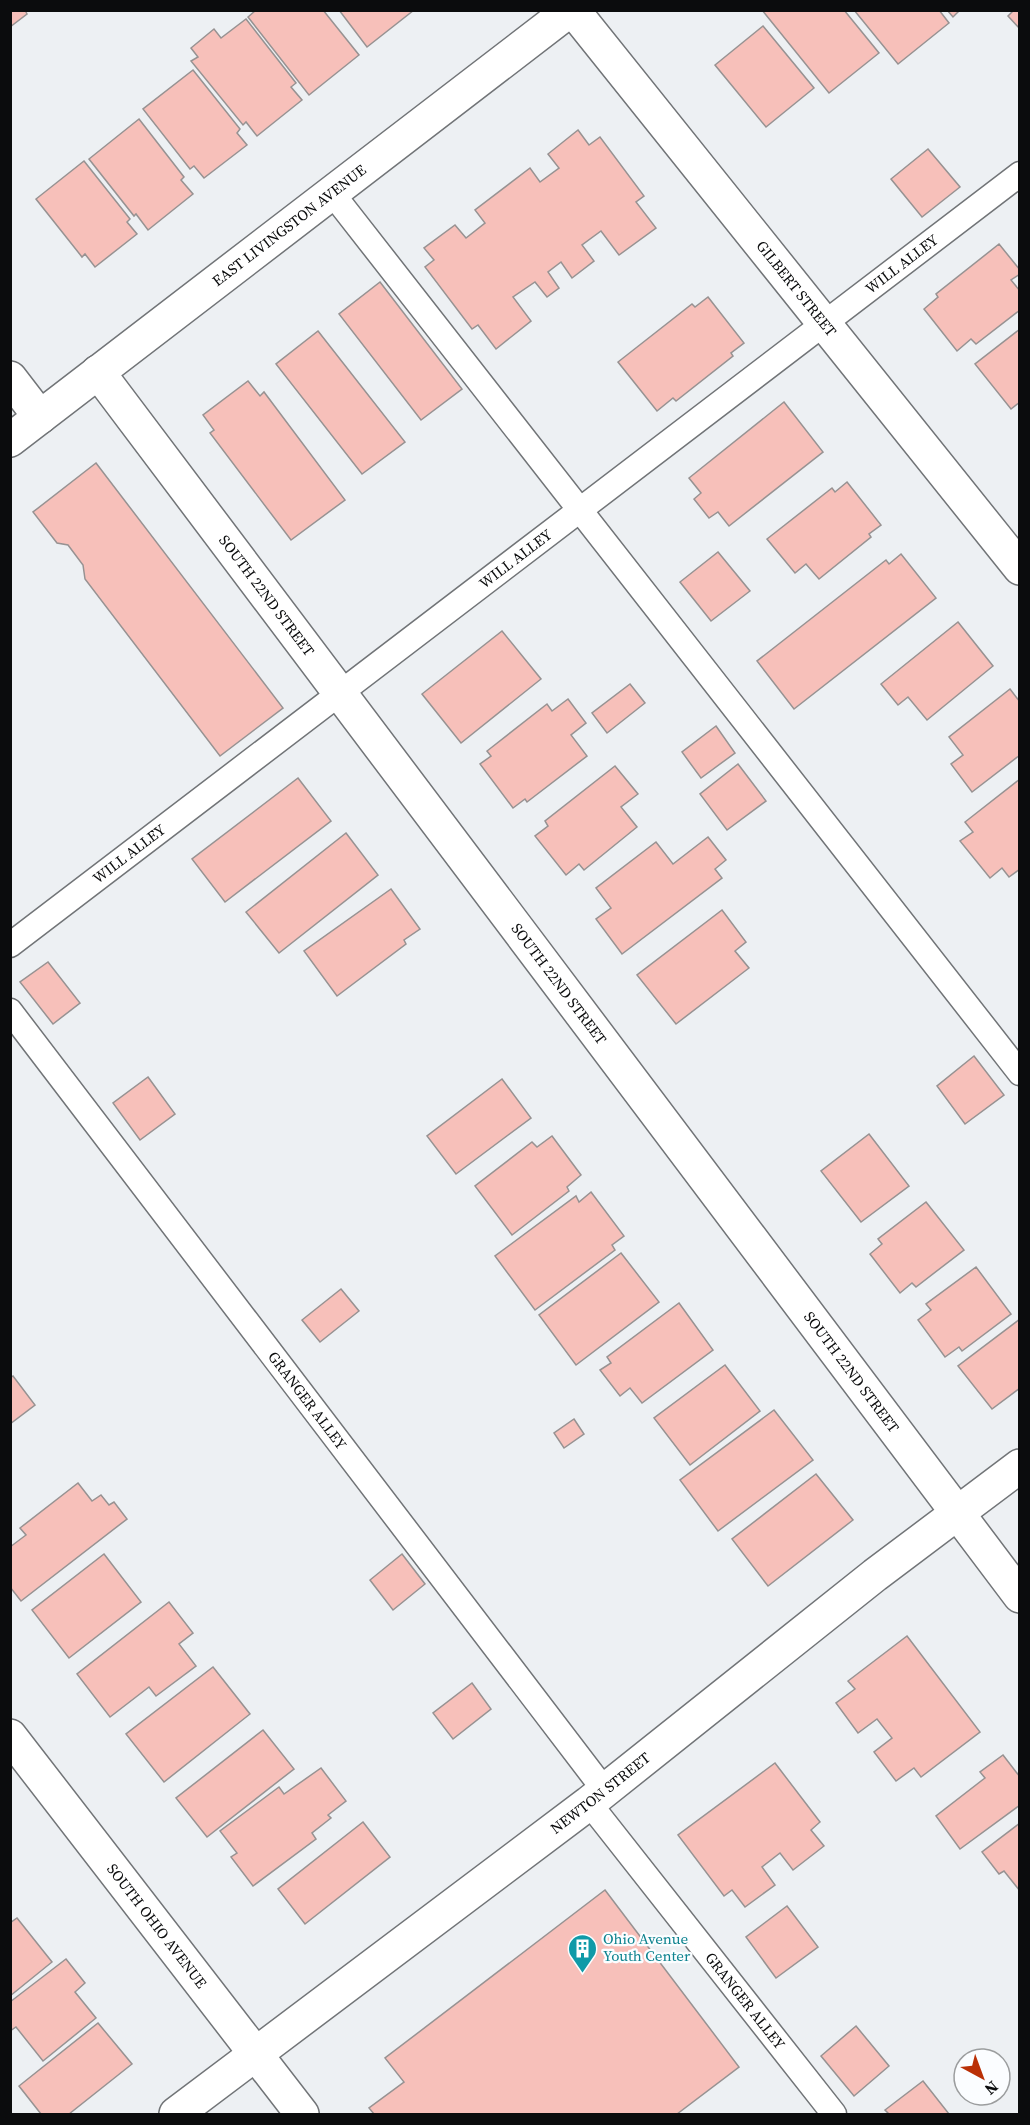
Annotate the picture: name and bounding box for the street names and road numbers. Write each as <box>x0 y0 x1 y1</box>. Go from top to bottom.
street label: EAST LIVINGSTON AVENUE <box>208 159 370 291</box>
street label: WILL ALLEY <box>861 229 943 298</box>
street label: GILBERT STREET <box>752 236 842 341</box>
street label: WILL ALLEY <box>474 524 556 593</box>
street label: SOUTH 22ND STREET <box>214 530 319 660</box>
street label: WILL ALLEY <box>88 819 170 888</box>
street label: SOUTH 22ND STREET <box>507 919 612 1048</box>
street label: SOUTH 22ND STREET <box>799 1307 904 1437</box>
street label: GRANGER ALLEY <box>263 1347 352 1454</box>
street label: NEWTON STREET <box>546 1747 654 1838</box>
street label: SOUTH OHIO AVENUE <box>102 1859 212 1992</box>
street label: GRANGER ALLEY <box>700 1948 791 2054</box>

